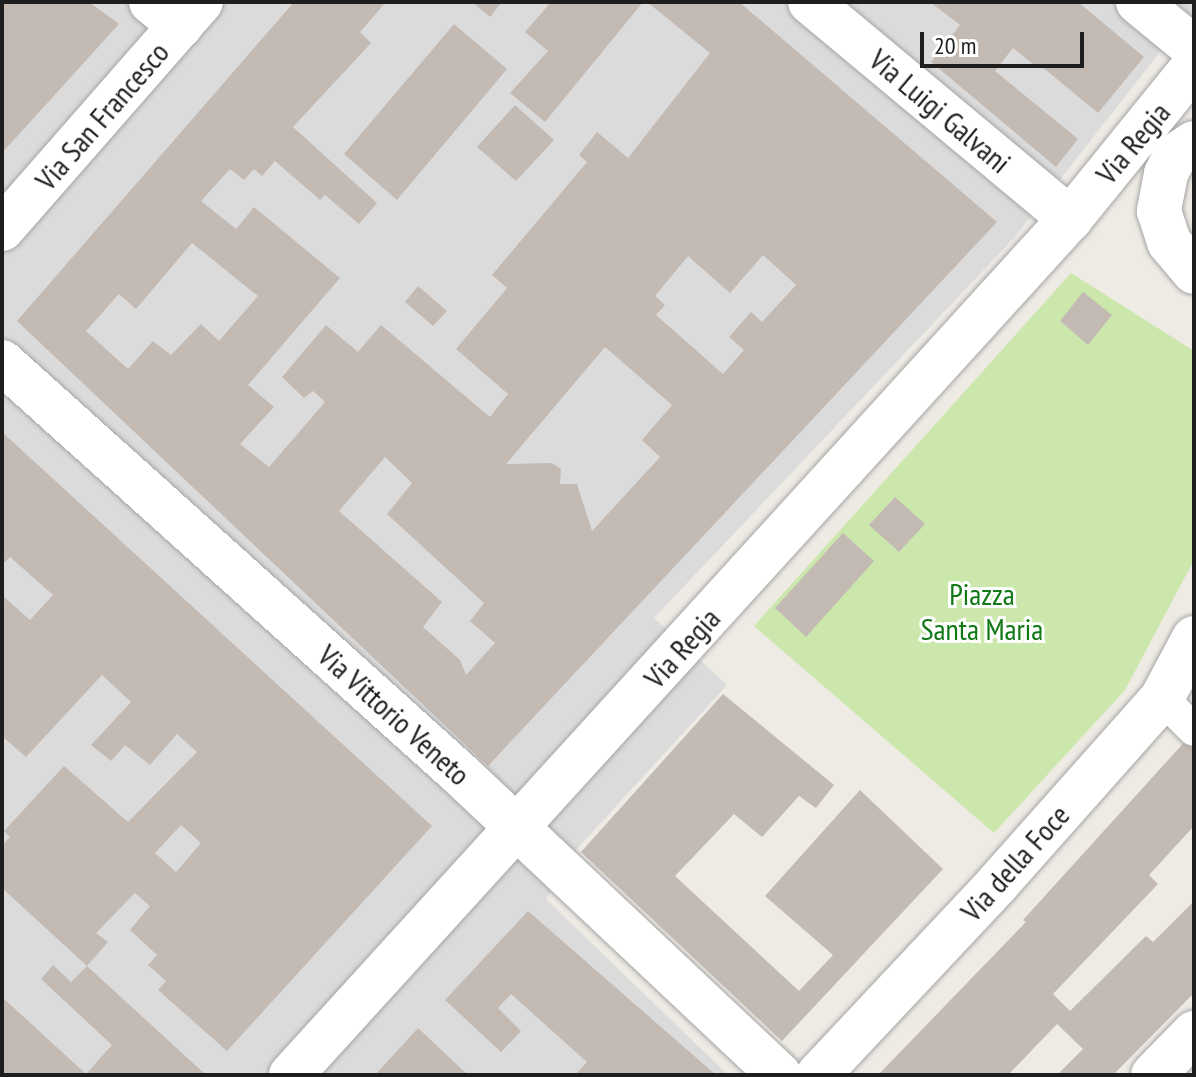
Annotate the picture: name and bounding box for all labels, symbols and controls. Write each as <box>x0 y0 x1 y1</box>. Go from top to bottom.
scale bar <box>924 16 1088 66</box>
text: 20 m <box>934 30 976 61</box>
street label: Via San Francesco <box>28 34 176 198</box>
street label: Via Luigi Galvani <box>862 42 1018 180</box>
street label: Via Regia <box>1088 95 1178 191</box>
park label: Piazza Santa Maria <box>921 576 1043 646</box>
street label: Via Regia <box>637 600 727 696</box>
street label: Via Vittorio Veneto <box>310 637 478 793</box>
street label: Via della Foce <box>953 797 1077 929</box>

